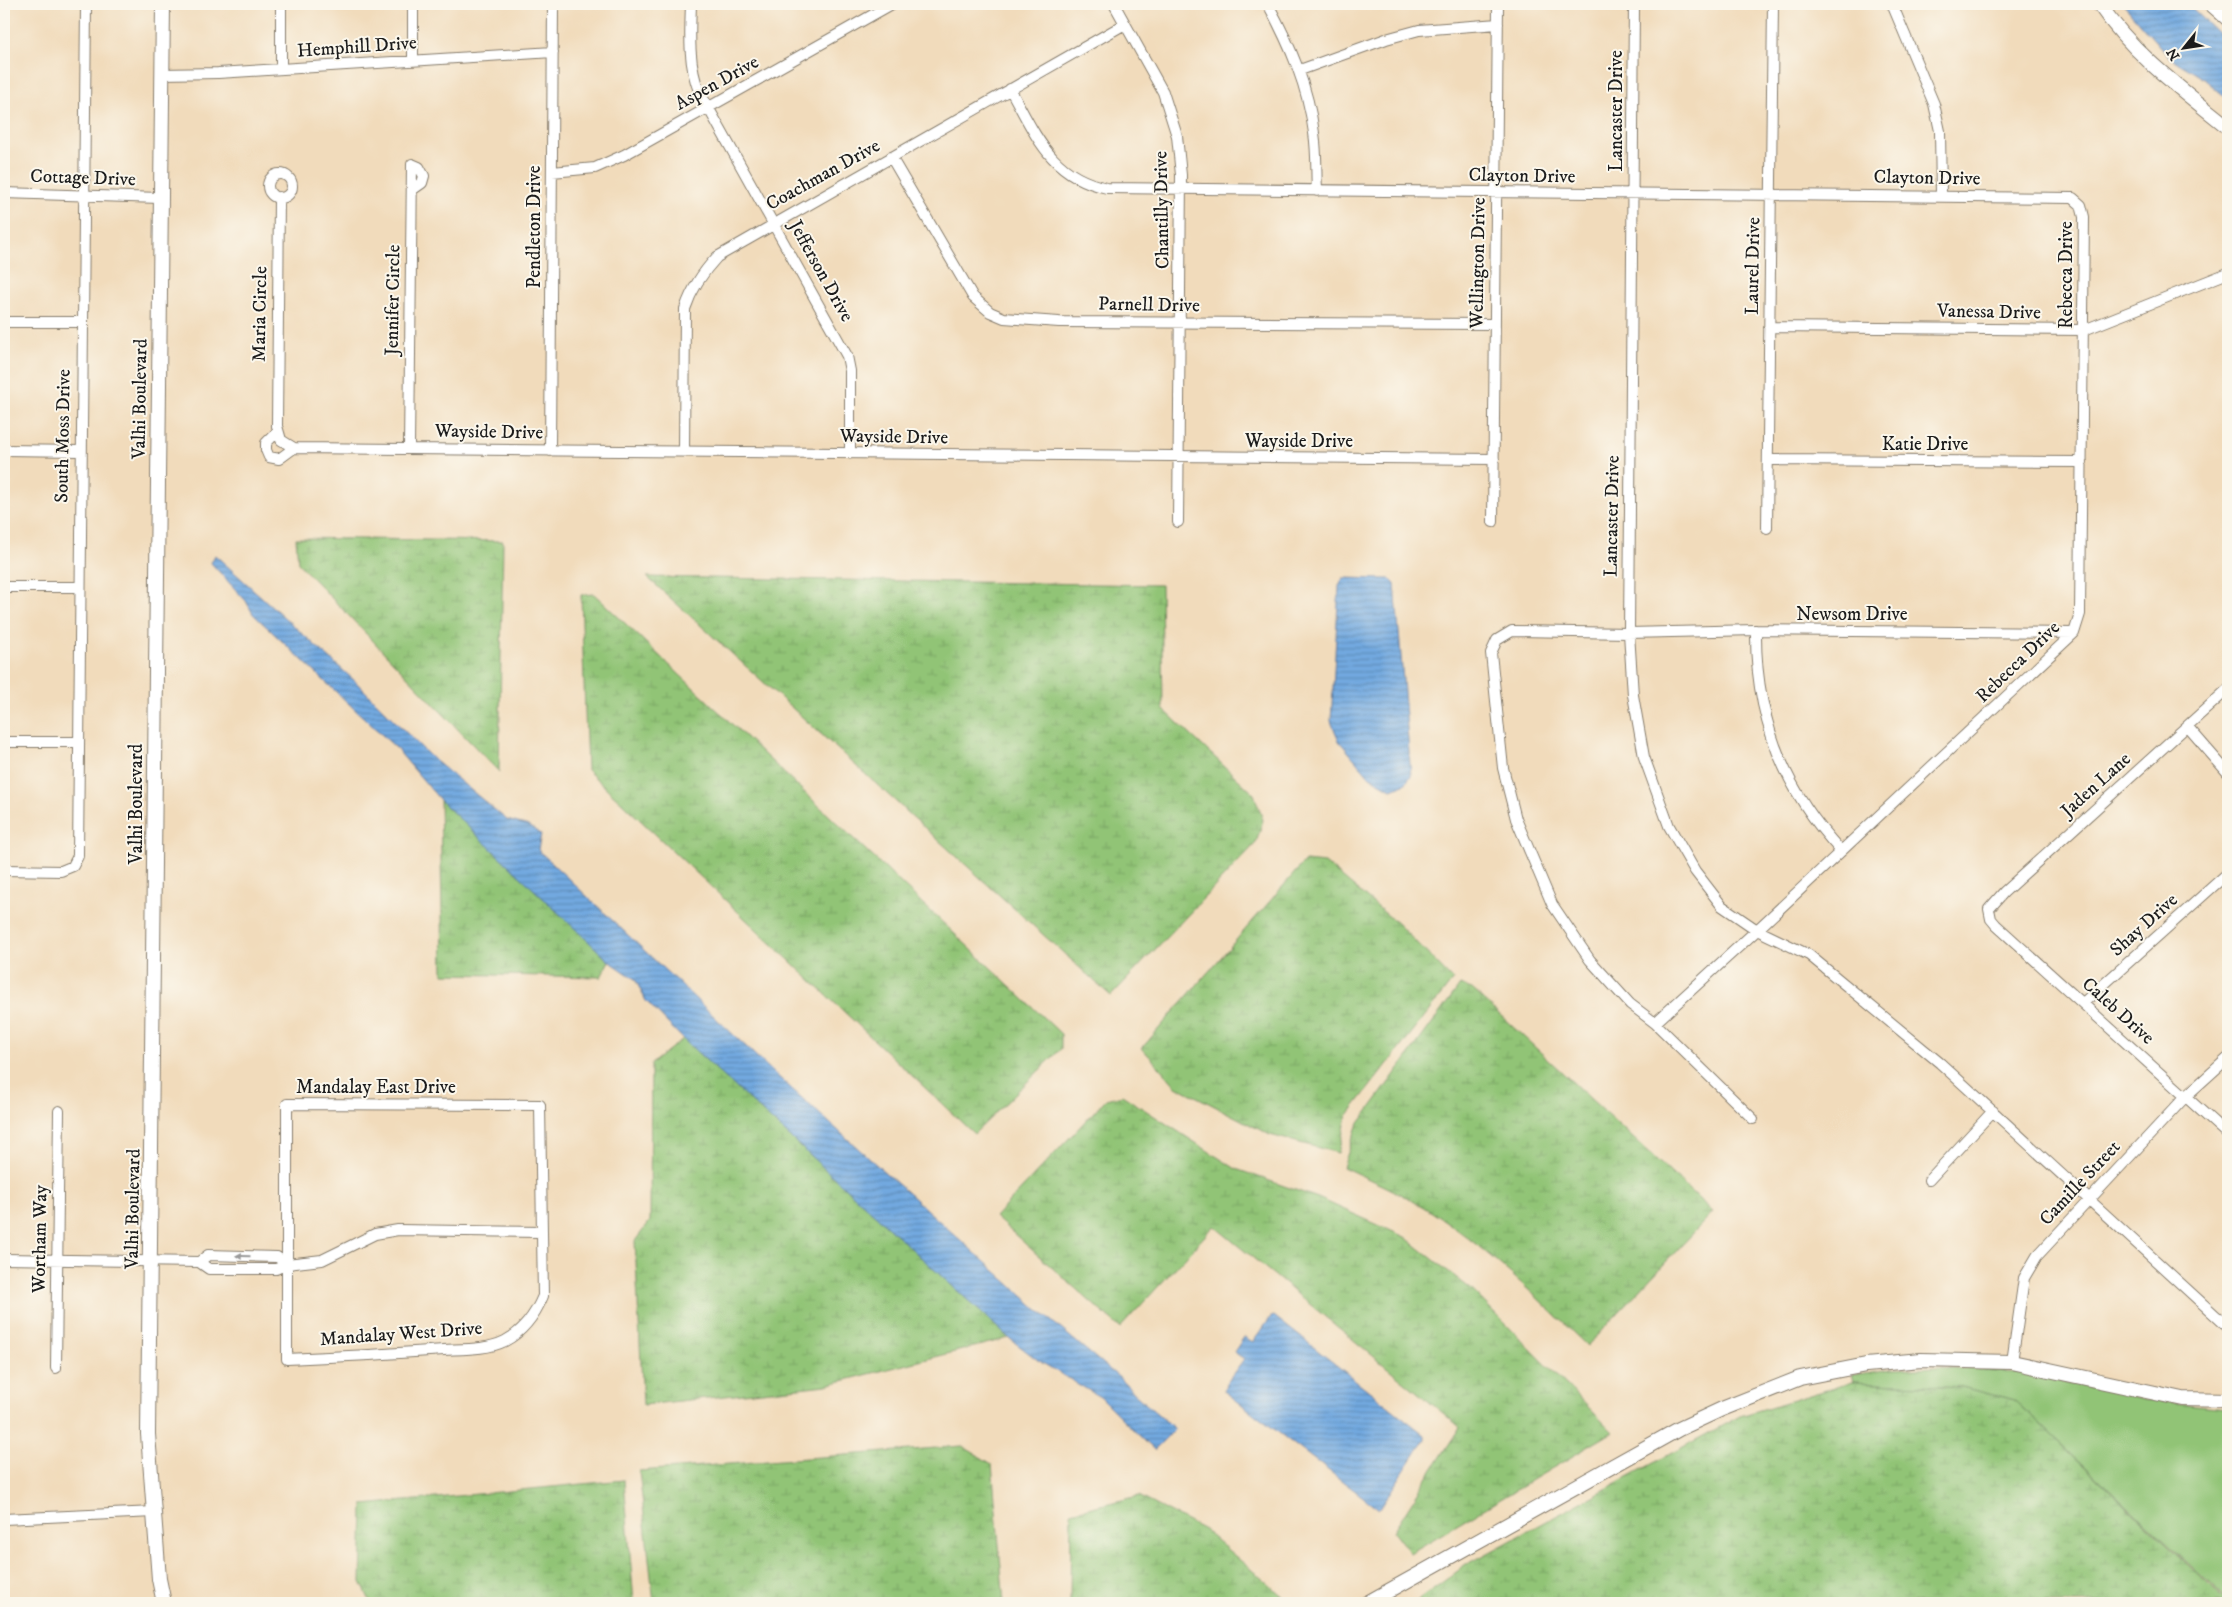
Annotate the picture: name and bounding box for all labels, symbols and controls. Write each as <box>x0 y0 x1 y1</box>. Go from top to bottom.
north arrow <box>2160 22 2210 72</box>
street label: Hemphill Drive <box>296 31 418 63</box>
text: N <box>2163 44 2184 63</box>
street label: Lancaster Drive <box>1605 50 1628 172</box>
street label: Aspen Drive <box>671 51 763 115</box>
street label: Coachman Drive <box>762 134 884 216</box>
street label: Chantilly Drive <box>1149 151 1175 269</box>
street label: Clayton Drive <box>1468 164 1576 188</box>
street label: Cottage Drive <box>30 165 136 191</box>
street label: Pendleton Drive <box>523 165 546 289</box>
street label: Clayton Drive <box>1873 166 1981 190</box>
street label: Wellington Drive <box>1465 197 1491 330</box>
street label: Jefferson Drive <box>783 214 858 326</box>
street label: Laurel Drive <box>1741 217 1765 315</box>
street label: Rebecca Drive <box>2055 221 2078 329</box>
street label: Jennifer Circle <box>380 244 405 358</box>
street label: Maria Circle <box>248 266 272 362</box>
street label: Parnell Drive <box>1098 293 1200 317</box>
street label: Vanessa Drive <box>1936 300 2041 324</box>
street label: Valhi Boulevard <box>127 338 153 460</box>
street label: South Moss Drive <box>50 369 76 503</box>
street label: Wayside Drive <box>434 420 543 444</box>
street label: Wayside Drive <box>839 425 948 449</box>
street label: Wayside Drive <box>1244 430 1353 453</box>
street label: Katie Drive <box>1882 433 1968 456</box>
street label: Lancaster Drive <box>1599 455 1625 577</box>
street label: Newsom Drive <box>1796 603 1908 626</box>
street label: Rebecca Drive <box>1971 616 2065 708</box>
street label: Valhi Boulevard <box>125 743 148 865</box>
street label: Jaden Lane <box>2055 748 2136 824</box>
street label: Shay Drive <box>2105 888 2183 961</box>
street label: Caleb Drive <box>2077 973 2159 1050</box>
street label: Mandalay East Drive <box>296 1076 456 1099</box>
street label: Camille Street <box>2035 1136 2125 1230</box>
street label: Valhi Boulevard <box>120 1148 146 1270</box>
street label: Wortham Way <box>28 1184 52 1294</box>
one-way arrow <box>235 1251 251 1259</box>
street label: Mandalay West Drive <box>319 1317 483 1351</box>

